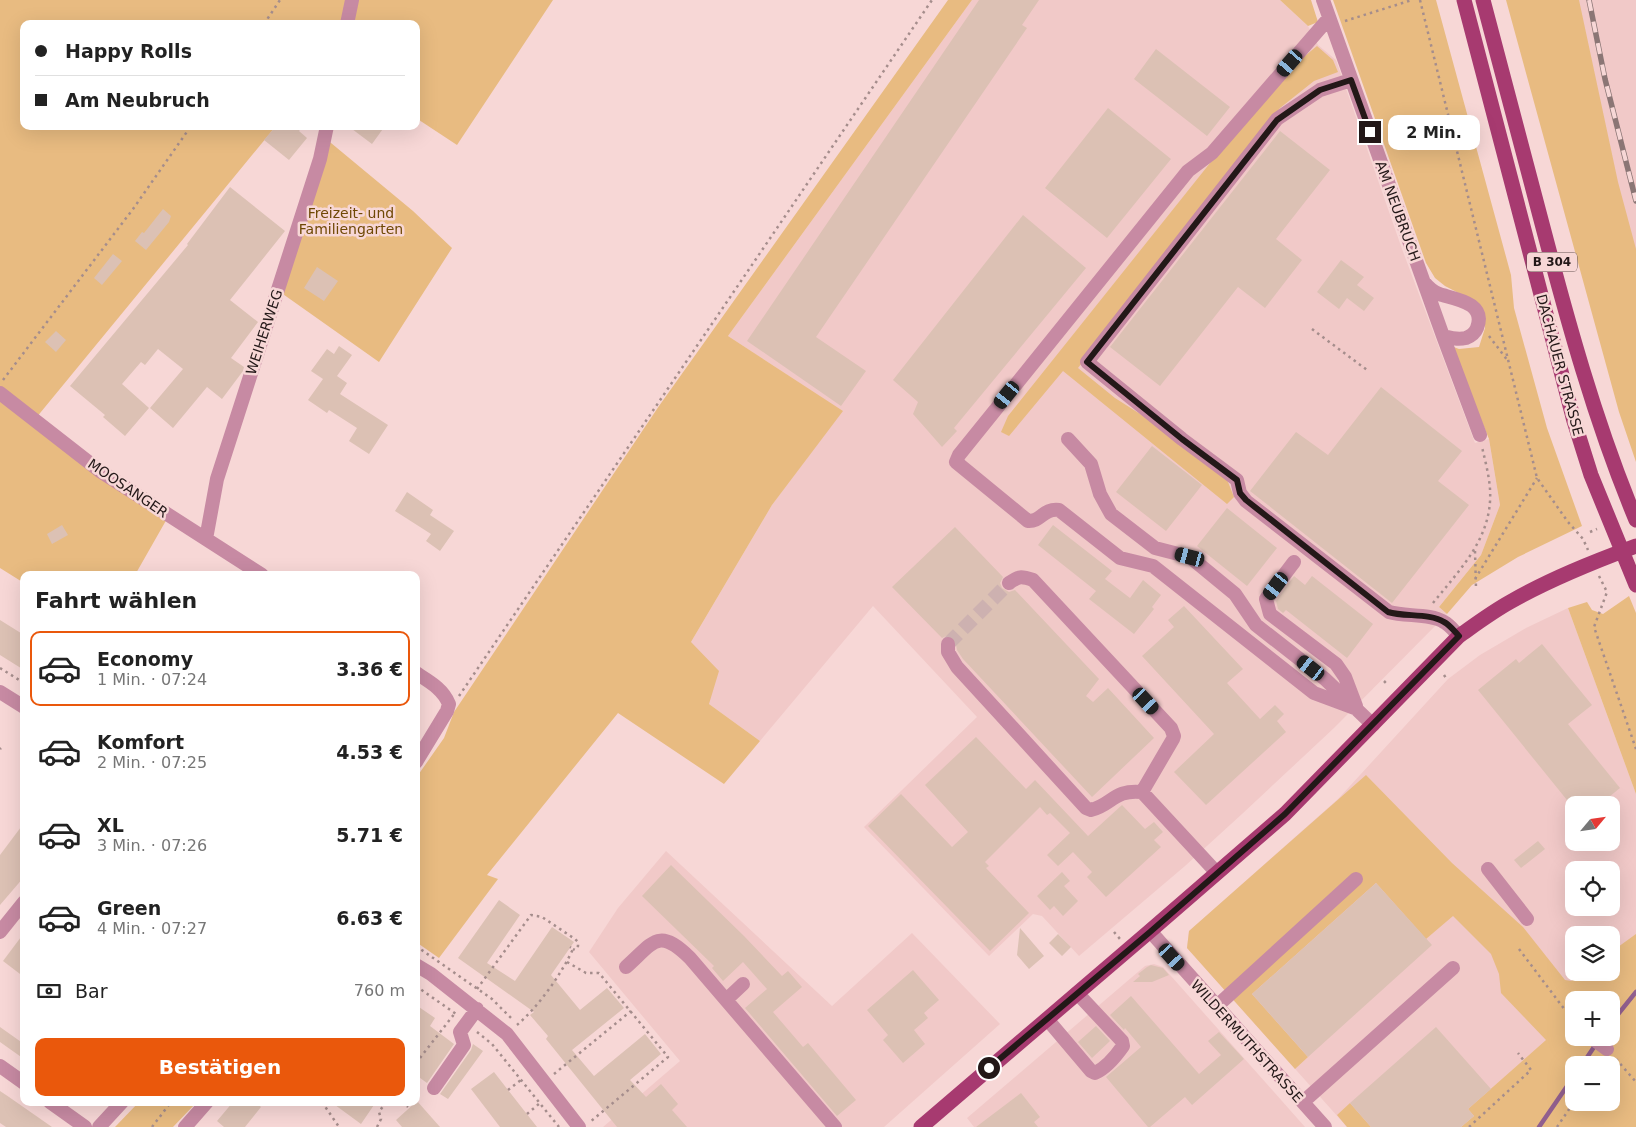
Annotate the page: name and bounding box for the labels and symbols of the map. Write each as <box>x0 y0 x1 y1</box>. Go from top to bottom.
car <box>1274 47 1305 79</box>
callout: 2 Min. <box>1388 114 1480 150</box>
route end <box>1359 121 1381 143</box>
street label: AM NEUBRUCH <box>1372 159 1424 263</box>
park label: Freizeit- und Familiengarten <box>299 205 403 237</box>
road number: B 304 <box>1527 252 1577 272</box>
street label: WEIHERWEG <box>243 287 285 377</box>
street label: DACHAUER STRASSE <box>1533 293 1587 437</box>
car <box>991 379 1022 411</box>
street label: MOOSANGER <box>85 455 171 521</box>
car <box>1173 546 1206 568</box>
car <box>1260 570 1291 602</box>
car <box>1294 653 1327 683</box>
car <box>1130 685 1161 717</box>
north arrow <box>1565 796 1620 851</box>
car <box>1156 941 1187 973</box>
street label: WILDERMUTHSTRASSE <box>1188 976 1306 1106</box>
route start <box>978 1057 1000 1079</box>

